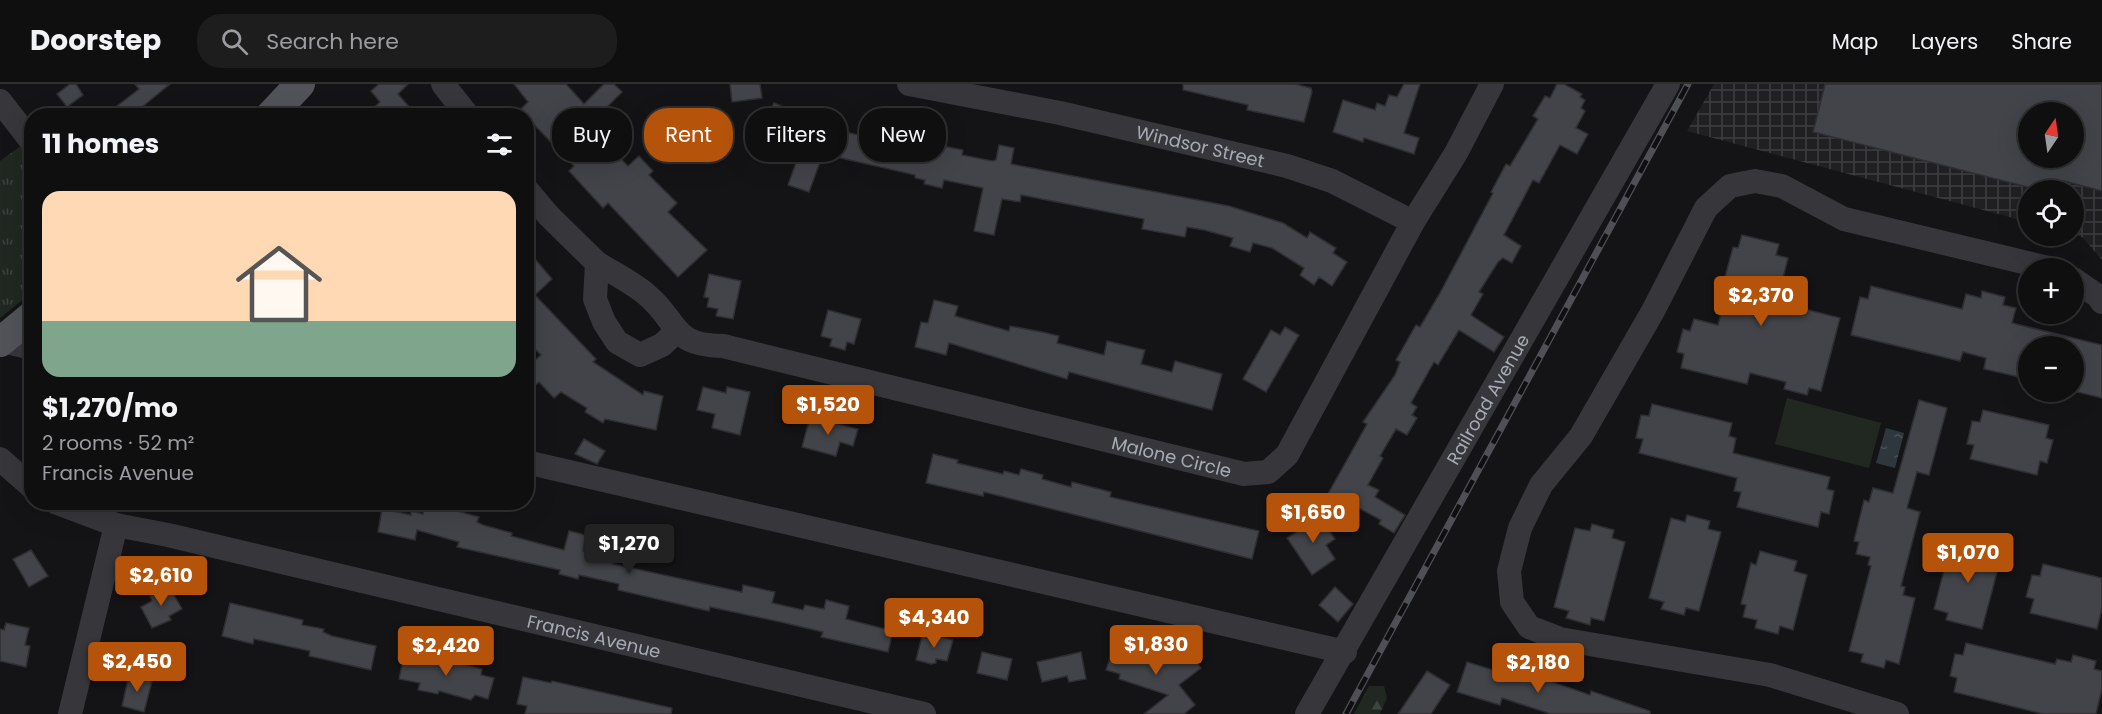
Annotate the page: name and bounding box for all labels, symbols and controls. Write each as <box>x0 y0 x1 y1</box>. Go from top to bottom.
search box <box>197 14 617 68</box>
text: Doorstep <box>30 21 161 60</box>
icon: search <box>218 25 251 58</box>
text: Search here <box>266 26 399 57</box>
text: Map <box>1832 27 1878 56</box>
text: Layers <box>1911 27 1978 56</box>
text: Share <box>2011 27 2072 56</box>
north arrow <box>2018 102 2084 168</box>
map controls <box>2018 102 2084 402</box>
chip: Buy <box>552 108 632 162</box>
chip: Rent <box>644 108 733 162</box>
chip: Filters <box>745 108 847 162</box>
chip: New <box>859 108 946 162</box>
street label: Windsor Street <box>1134 119 1267 173</box>
text: 11 homes <box>42 126 159 162</box>
icon: filters <box>483 128 516 161</box>
button: locate <box>2018 180 2084 246</box>
icon: home <box>225 230 333 338</box>
button: + <box>2018 258 2084 324</box>
pin: $2,370 <box>1712 276 1810 327</box>
text: $2,370 <box>1728 281 1794 309</box>
street label: Railroad Avenue <box>1440 329 1535 469</box>
button: − <box>2018 336 2084 402</box>
pin: $1,520 <box>779 385 877 436</box>
text: $1,270/mo <box>42 390 178 426</box>
text: $1,520 <box>796 390 860 418</box>
text: 2 rooms · 52 m² <box>42 429 194 457</box>
street label: Malone Circle <box>1109 429 1234 483</box>
text: Francis Avenue <box>42 459 194 487</box>
pin: $1,650 <box>1264 493 1362 544</box>
text: $1,650 <box>1280 498 1346 526</box>
pin: $1,270 <box>580 524 678 575</box>
text: $1,270 <box>598 529 660 557</box>
pin: $1,070 <box>1919 533 2017 584</box>
text: $1,070 <box>1936 538 2000 566</box>
pin: $2,610 <box>112 556 210 607</box>
text: $2,610 <box>129 561 193 589</box>
pin: $4,340 <box>885 598 983 649</box>
text: $4,340 <box>898 603 970 631</box>
street label: Francis Avenue <box>525 608 663 664</box>
pin: $1,830 <box>1107 625 1205 676</box>
pin: $2,420 <box>397 626 495 677</box>
text: $1,830 <box>1124 630 1188 658</box>
text: $2,420 <box>412 631 480 659</box>
pin: $2,450 <box>88 642 186 693</box>
pin: $2,180 <box>1489 643 1587 694</box>
text: $2,450 <box>102 647 172 675</box>
text: $2,180 <box>1506 648 1570 676</box>

